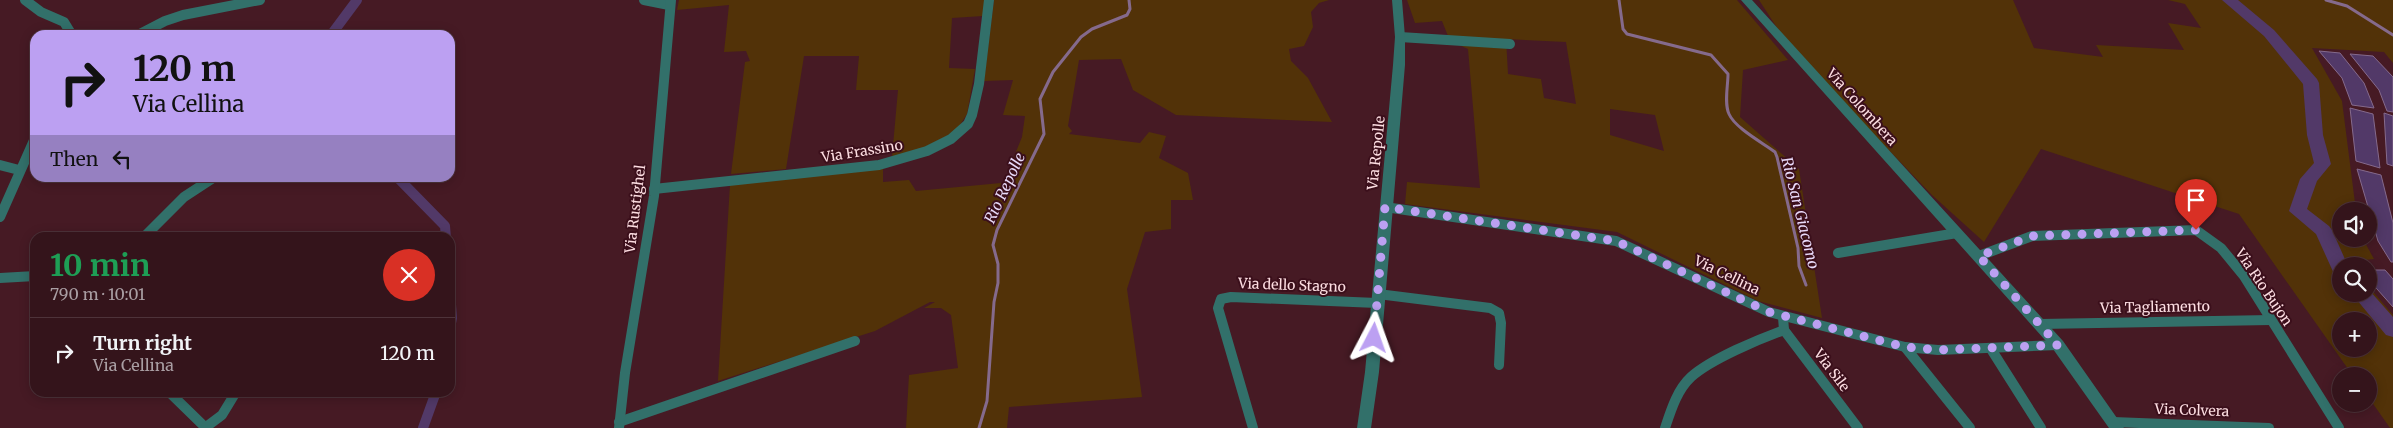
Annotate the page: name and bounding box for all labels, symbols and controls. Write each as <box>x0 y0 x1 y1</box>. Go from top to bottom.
text: 120 m <box>133 47 236 91</box>
icon: right <box>50 50 115 115</box>
street label: Via Colombera <box>1822 64 1902 150</box>
text: Via Cellina <box>133 90 244 118</box>
street label: Via Repolle <box>1363 115 1389 192</box>
street label: Via Frassino <box>819 136 904 166</box>
icon: left <box>108 145 136 173</box>
text: Then <box>50 147 98 171</box>
water label: Rio Repolle <box>980 149 1029 226</box>
water label: Rio San Giacomo <box>1777 155 1824 271</box>
street label: Via Rustighel <box>621 163 649 255</box>
pin <box>2175 179 2217 230</box>
icon: arrive <box>2182 186 2210 214</box>
map controls <box>2332 202 2377 412</box>
button: sound <box>2332 202 2377 247</box>
street label: Via Rio Bujon <box>2231 244 2297 329</box>
text: 10 min <box>50 246 150 284</box>
button: close <box>383 249 435 301</box>
street label: Via Cellina <box>1690 251 1763 299</box>
button: search <box>2332 257 2377 302</box>
street label: Via dello Stagno <box>1237 274 1346 296</box>
text: 790 m · 10:01 <box>50 284 145 304</box>
street label: Via Tagliamento <box>2099 297 2210 317</box>
position arrow <box>1347 311 1399 363</box>
button: + <box>2332 312 2377 357</box>
text: Turn right <box>93 331 192 355</box>
icon: right <box>50 339 78 367</box>
text: 120 m <box>380 341 435 365</box>
street label: Via Sile <box>1810 344 1854 395</box>
text: Via Cellina <box>93 355 174 375</box>
button: − <box>2332 367 2377 412</box>
street label: Via Colvera <box>2153 400 2230 420</box>

